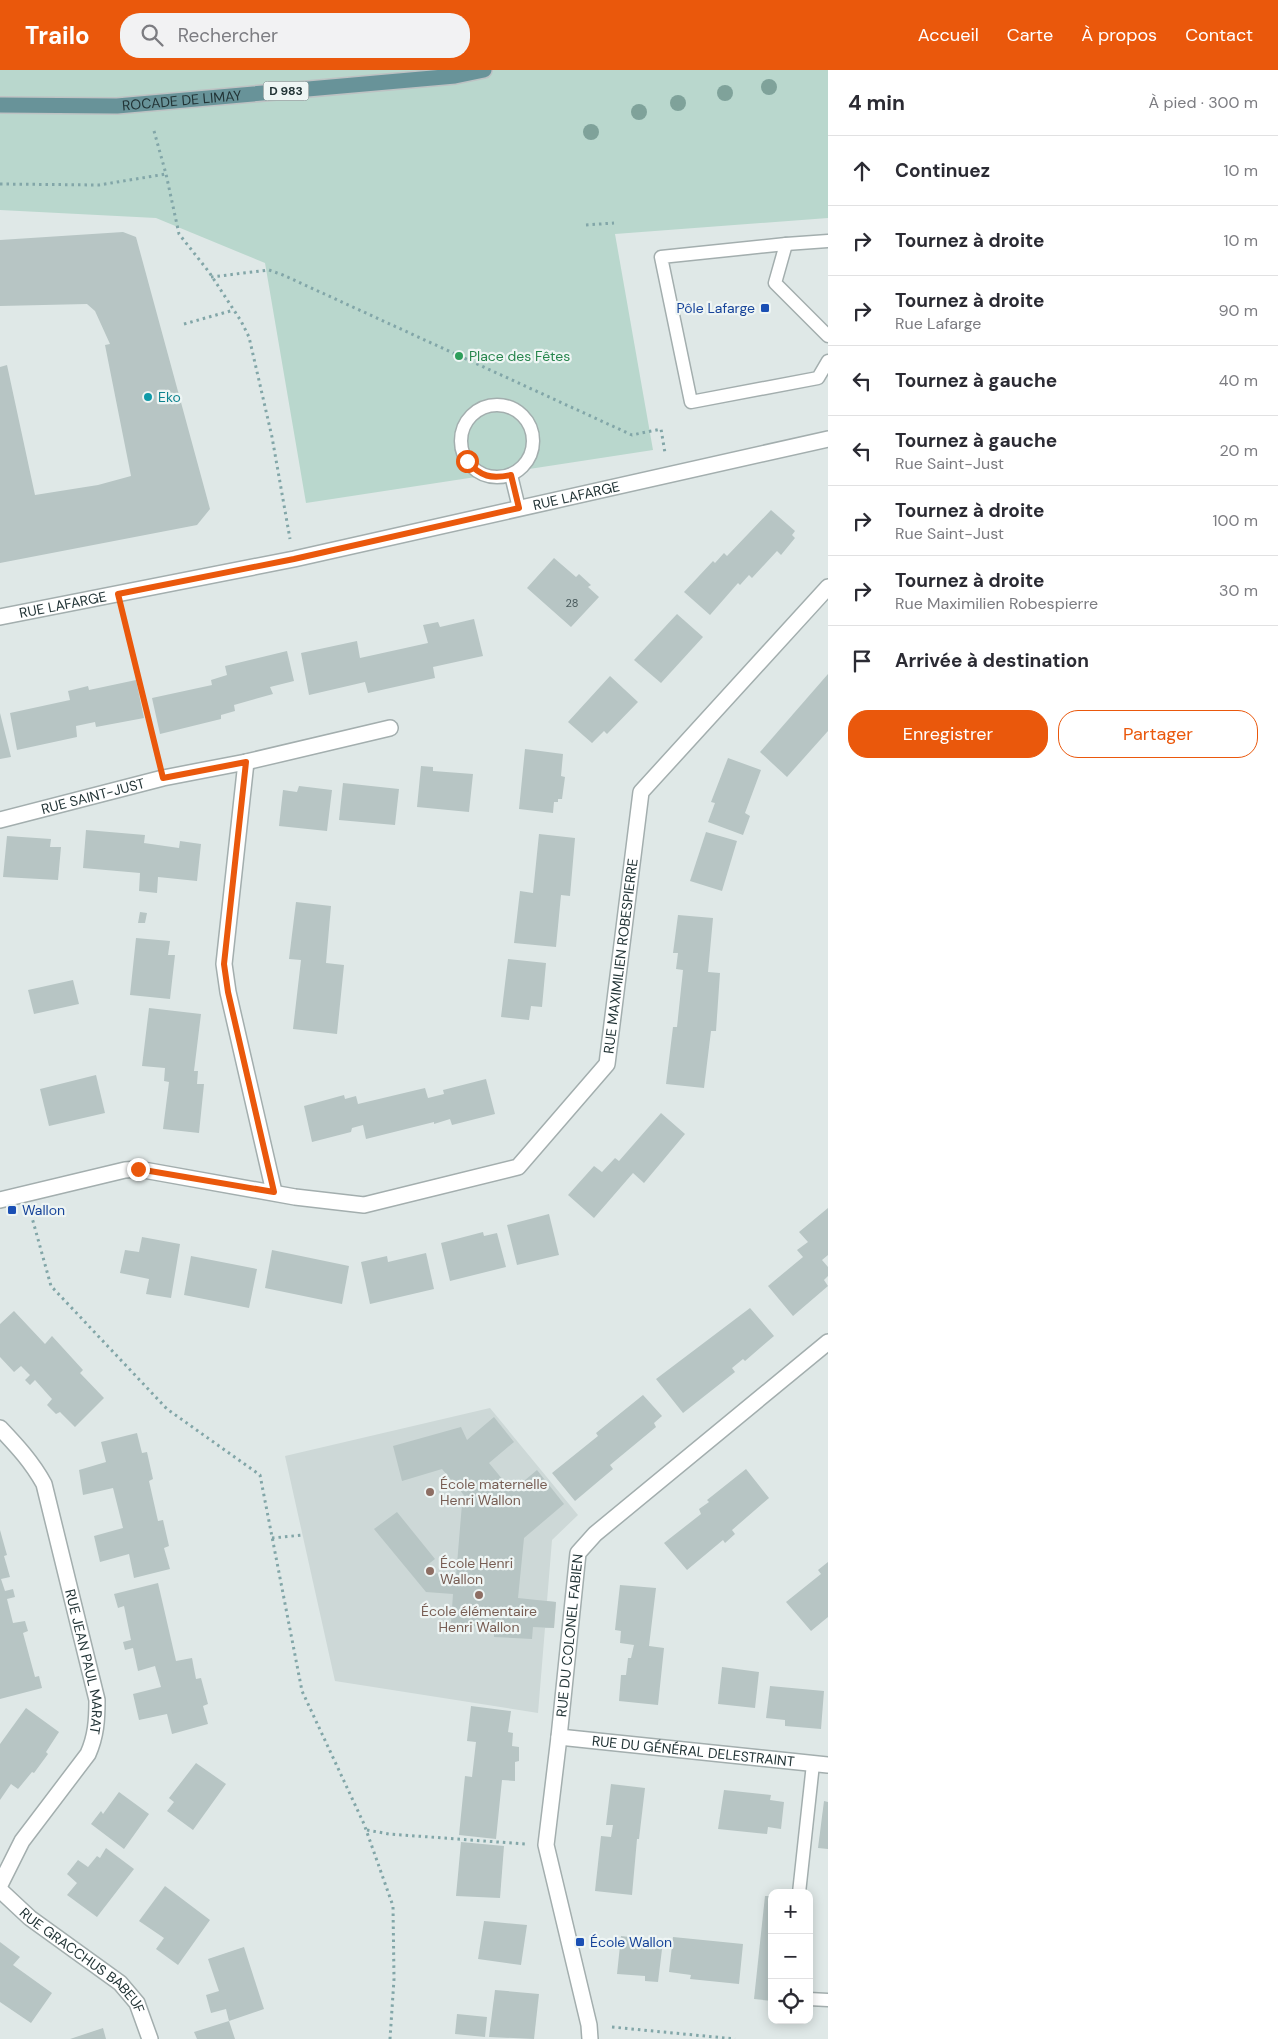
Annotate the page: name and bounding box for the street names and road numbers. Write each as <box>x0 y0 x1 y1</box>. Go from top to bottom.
road number: D 983 <box>264 82 308 100</box>
street label: ROCADE DE LIMAY <box>121 86 242 115</box>
street label: RUE LAFARGE <box>531 477 622 514</box>
street label: RUE LAFARGE <box>18 587 108 622</box>
street label: RUE SAINT-JUST <box>39 774 147 818</box>
street label: RUE MAXIMILIEN ROBESPIERRE <box>599 857 642 1055</box>
street label: RUE DU COLONEL FABIEN <box>552 1553 587 1718</box>
street label: RUE JEAN PAUL MARAT <box>61 1587 106 1736</box>
street label: RUE DU GÉNÉRAL DELESTRAINT <box>591 1731 796 1770</box>
street label: RUE GRACCHUS BABEUF <box>16 1904 149 2016</box>

